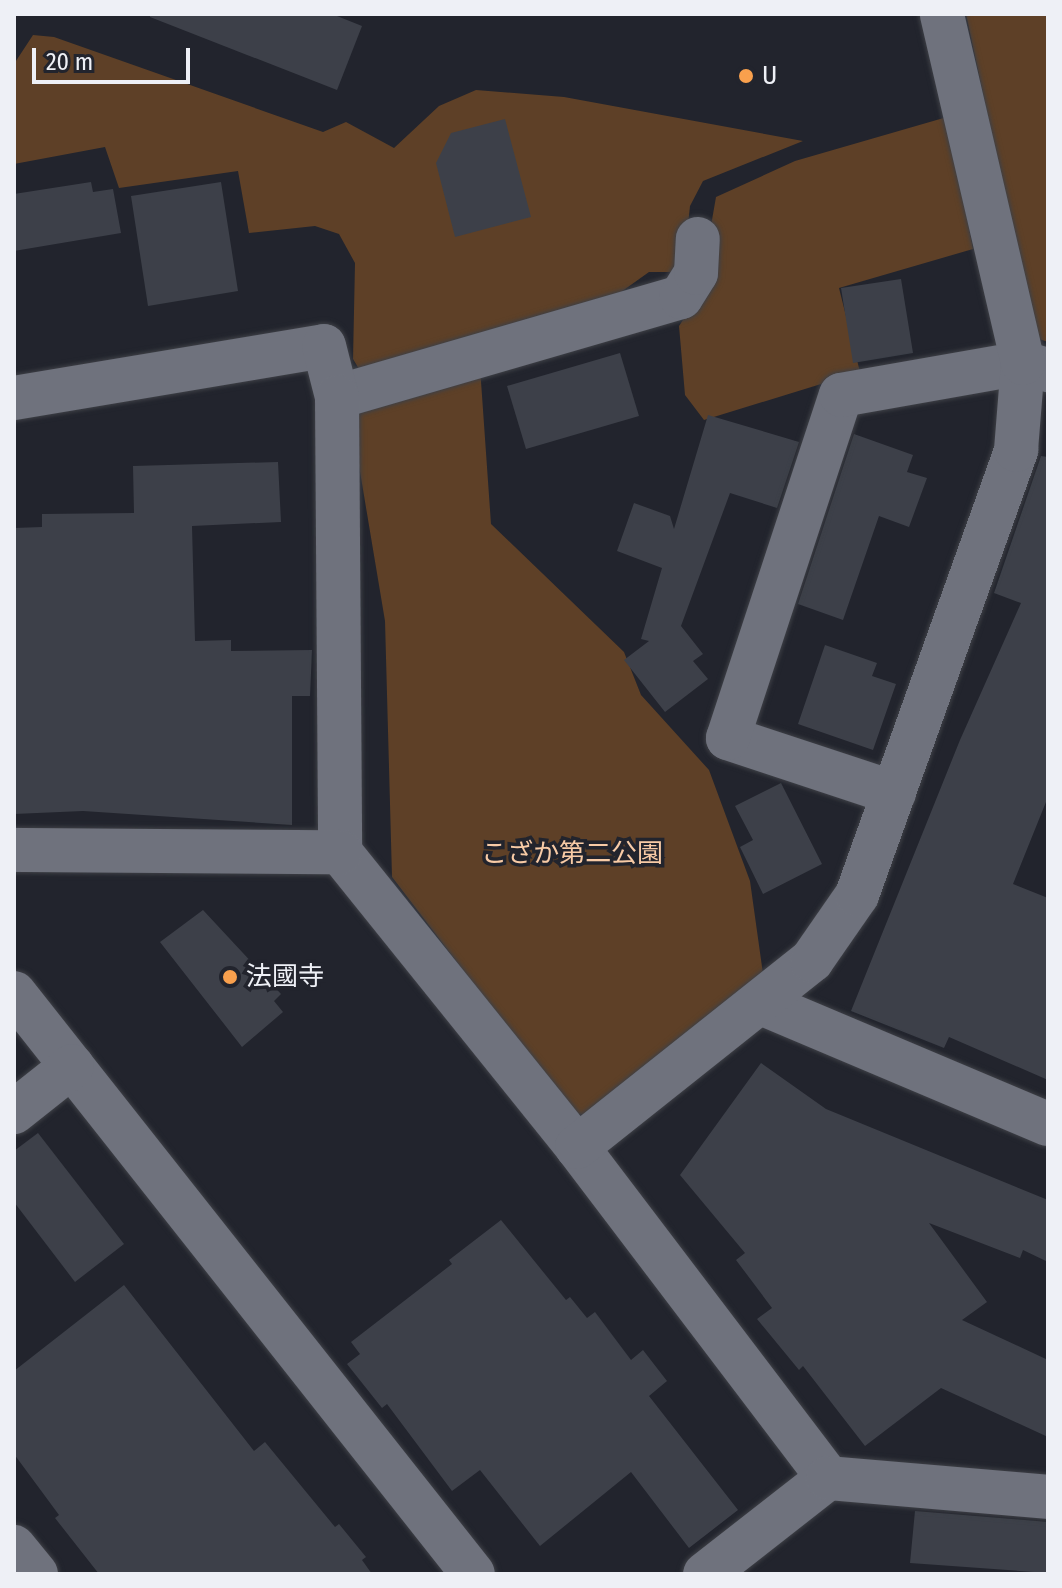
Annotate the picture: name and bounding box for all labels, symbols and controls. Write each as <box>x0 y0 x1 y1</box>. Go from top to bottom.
scale bar <box>36 32 194 82</box>
text: 20 m <box>46 48 93 76</box>
place label: U <box>762 60 777 92</box>
marker: U <box>737 67 755 85</box>
park label: こざか第二公園 <box>481 838 663 870</box>
place label: 法國寺 <box>246 961 324 993</box>
marker: 法國寺 <box>221 968 239 986</box>

